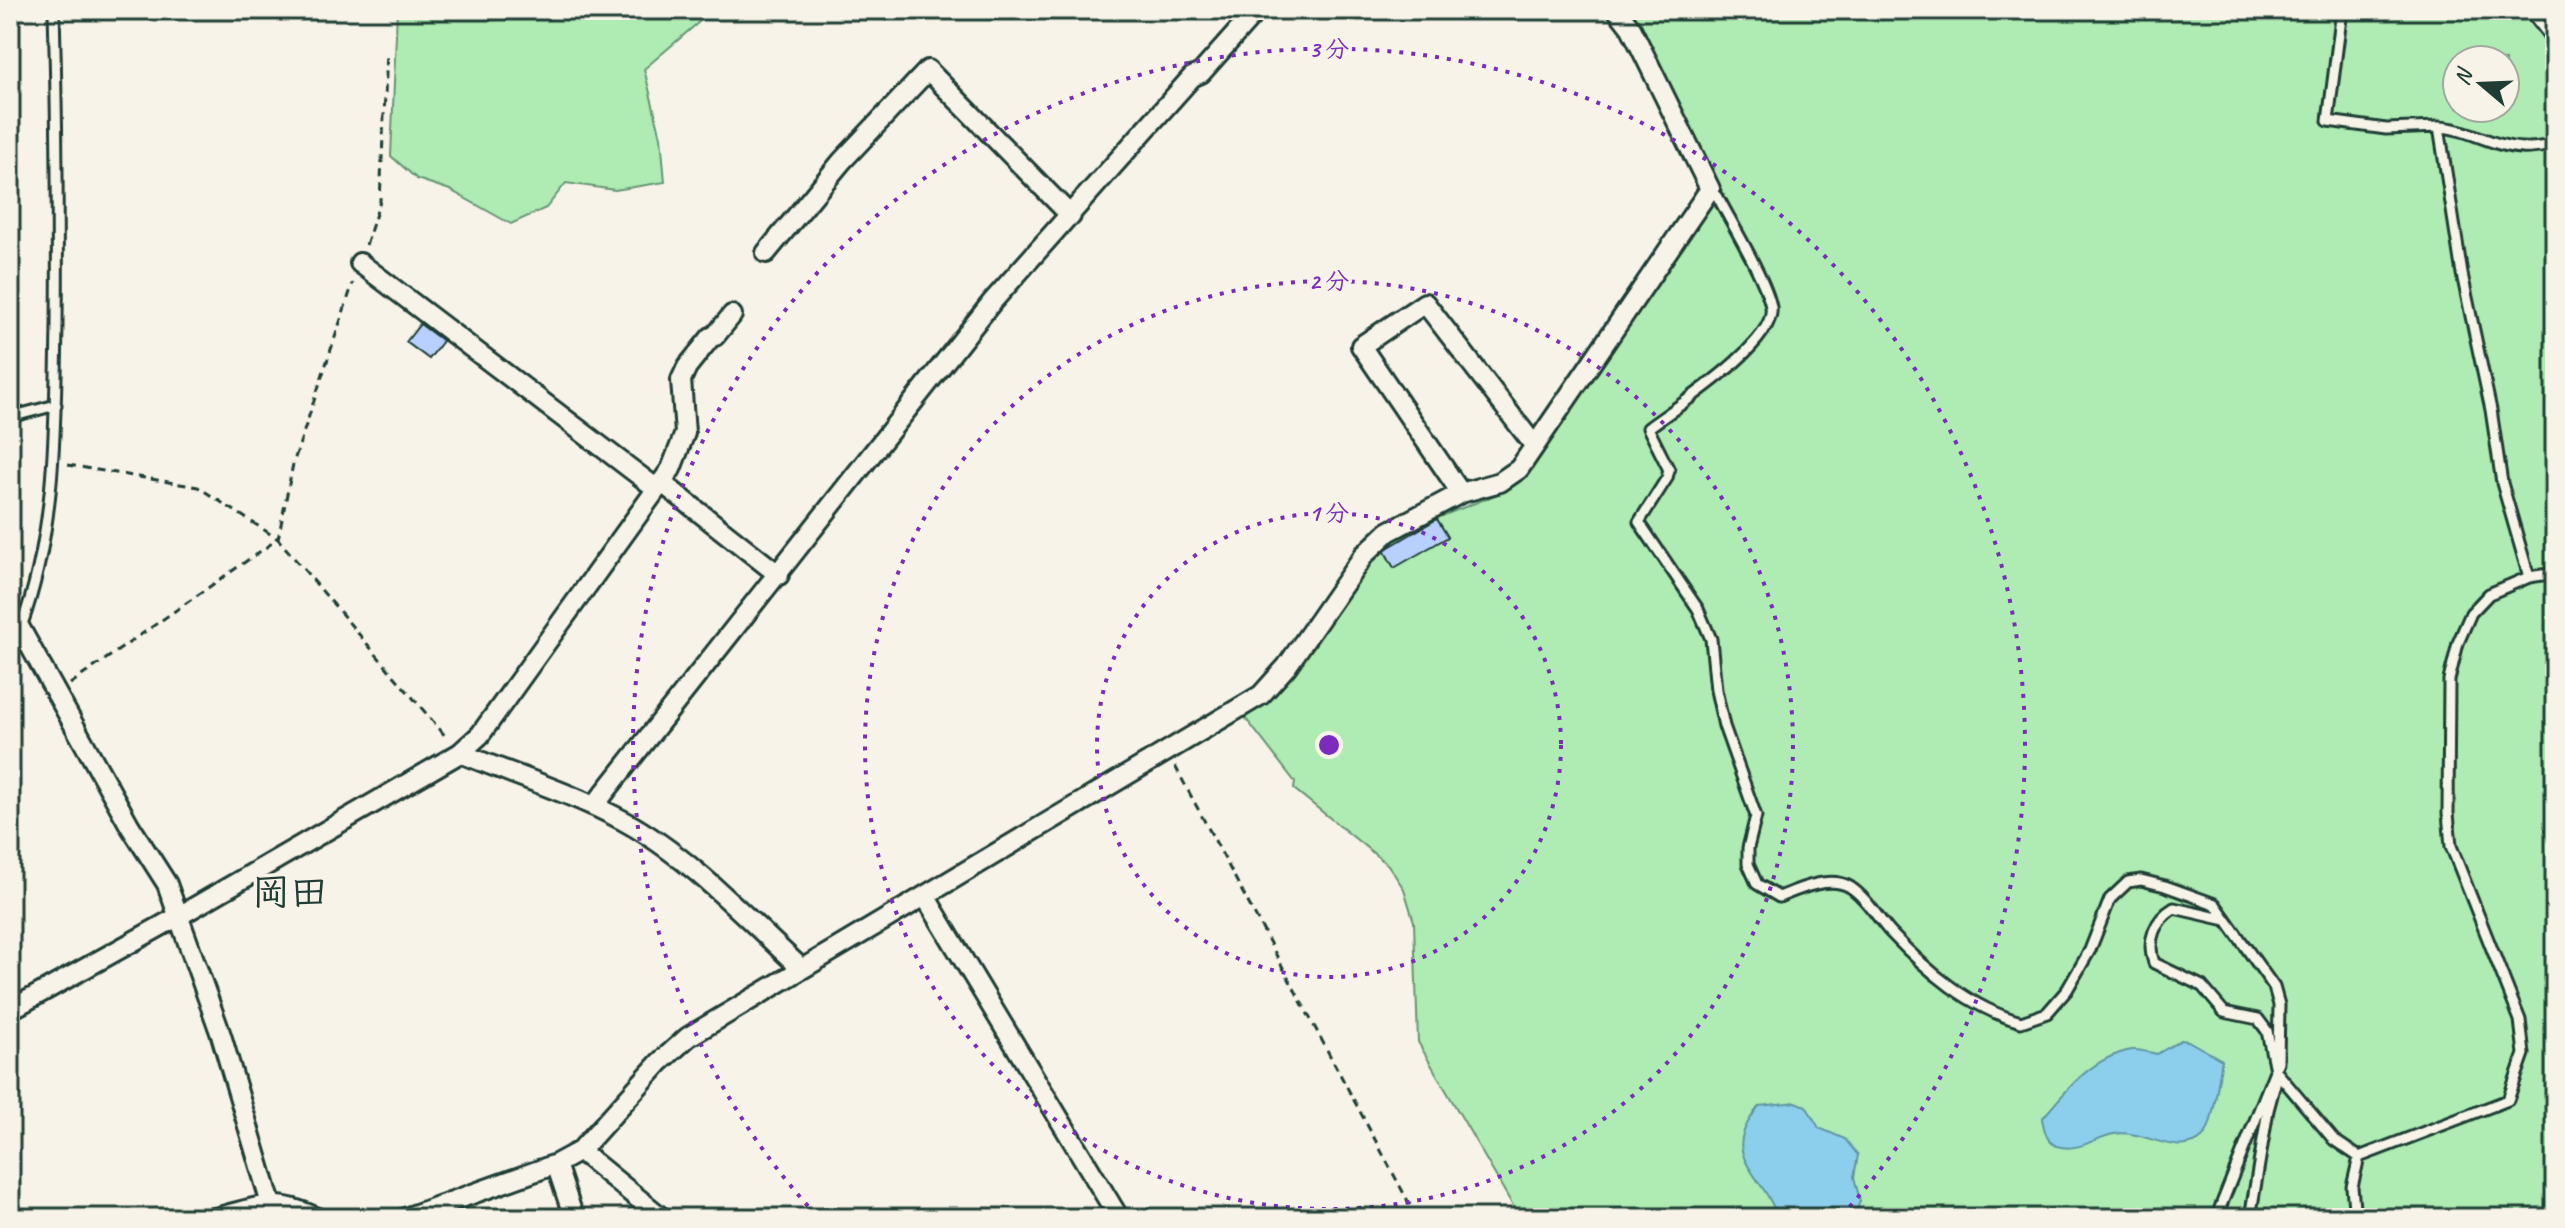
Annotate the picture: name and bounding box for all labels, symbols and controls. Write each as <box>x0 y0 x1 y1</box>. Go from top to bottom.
text: 3 分 <box>1309 34 1349 64</box>
north arrow <box>2441 44 2521 124</box>
text: N <box>2448 64 2480 89</box>
text: 2 分 <box>1309 266 1349 296</box>
text: 1 分 <box>1309 498 1349 528</box>
centre of rings <box>1315 731 1343 759</box>
district label: 岡田 <box>252 869 328 916</box>

